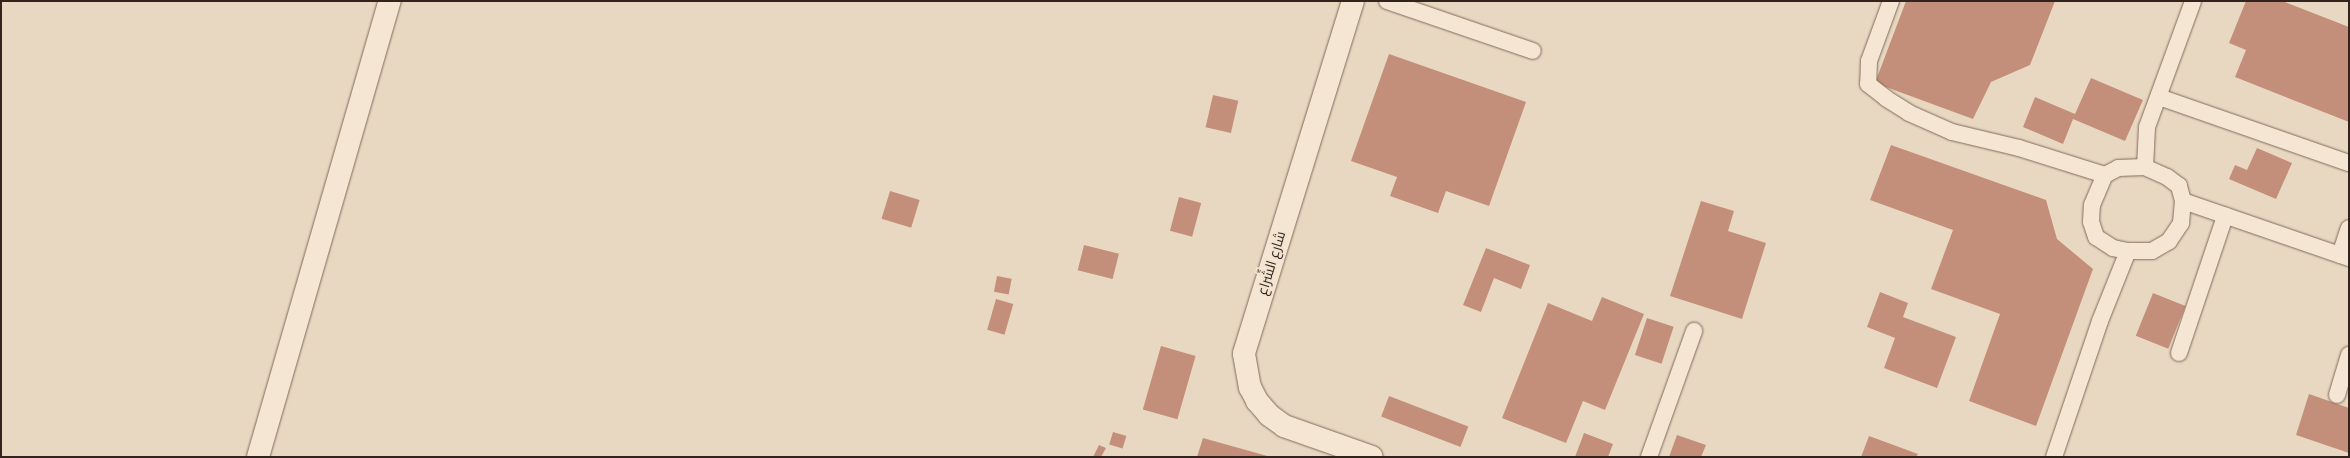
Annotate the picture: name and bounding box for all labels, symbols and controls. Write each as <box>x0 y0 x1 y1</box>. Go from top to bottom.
street label: شارع الشِّراع <box>1253 229 1289 297</box>

